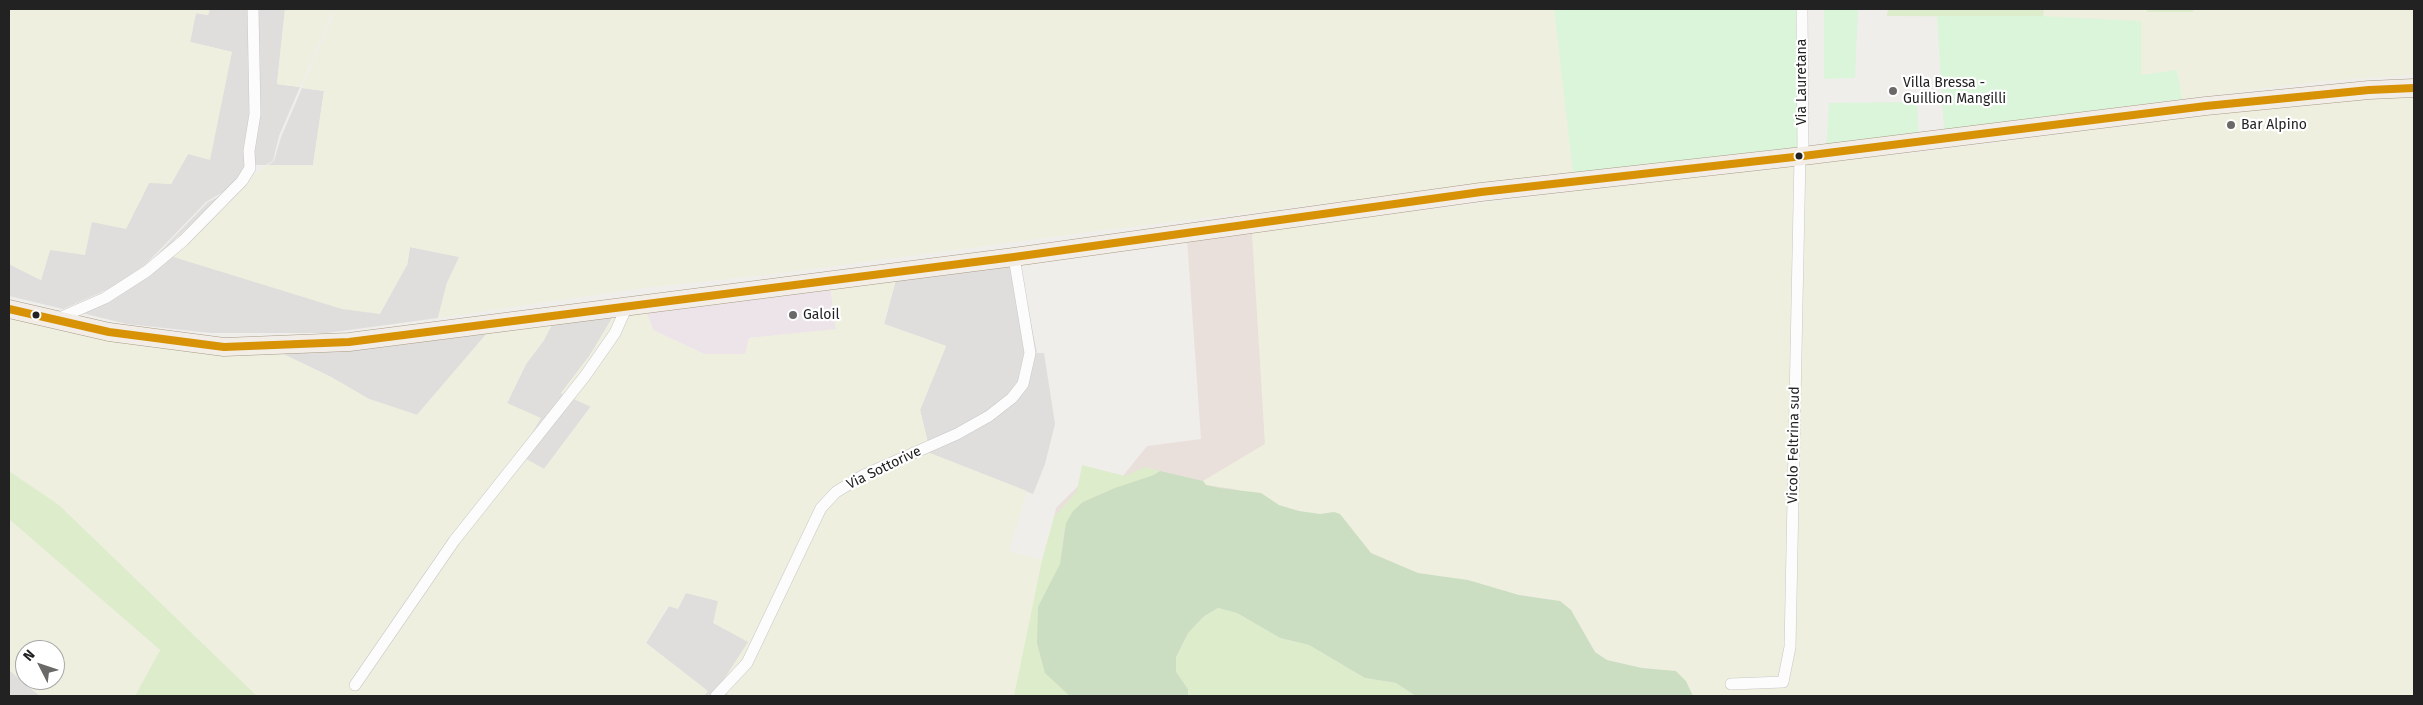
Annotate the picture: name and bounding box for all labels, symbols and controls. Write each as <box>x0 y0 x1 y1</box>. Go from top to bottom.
street label: Via Lauretana <box>1794 39 1810 125</box>
place label: Villa Bressa - Guillion Mangilli <box>1903 75 2006 108</box>
marker: Villa Bressa - Guillion Mangilli <box>1887 85 1899 97</box>
place label: Bar Alpino <box>2241 117 2307 133</box>
marker: Bar Alpino <box>2225 119 2237 131</box>
unlabelled marker <box>1794 151 1804 161</box>
place label: Galoil <box>803 307 840 323</box>
marker: Galoil <box>787 309 799 321</box>
unlabelled marker <box>31 310 41 320</box>
street label: Vicolo Feltrina sud <box>1785 386 1803 504</box>
street label: Via Sottorive <box>844 443 924 493</box>
north arrow <box>15 640 65 690</box>
text: N <box>20 646 39 665</box>

